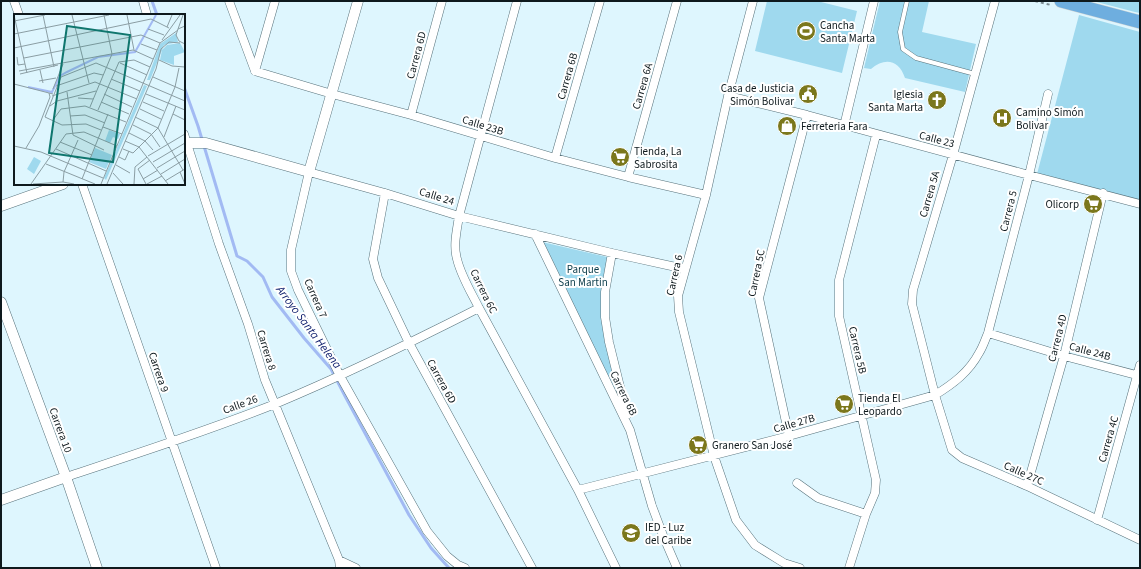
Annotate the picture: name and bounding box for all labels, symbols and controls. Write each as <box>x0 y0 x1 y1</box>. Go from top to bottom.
inset map <box>14 14 185 185</box>
place label: Cancha Santa Marta <box>820 18 875 46</box>
sports icon: Cancha Santa Marta <box>795 20 817 42</box>
street label: Carrera 6D <box>403 30 430 80</box>
street label: Carrera 6B <box>554 50 581 101</box>
street label: Carrera 6A <box>629 61 656 111</box>
place label: Casa de Justicia Simón Bolivar <box>721 81 794 109</box>
public building icon: Casa de Justicia Simón Bolivar <box>797 83 819 105</box>
place label: Iglesia Santa Marta <box>868 87 923 115</box>
church icon: Iglesia Santa Marta <box>926 89 948 111</box>
place label: Camino Simón Bolivar <box>1016 105 1084 133</box>
hospital icon: Camino Simón Bolivar <box>991 107 1013 129</box>
street label: Calle 23B <box>460 112 506 139</box>
shop icon: Ferreteria Fara <box>776 115 798 137</box>
place label: Ferreteria Fara <box>801 119 868 134</box>
street label: Calle 23 <box>918 128 956 151</box>
place label: Tienda, La Sabrosita <box>634 144 682 172</box>
supermarket icon: Tienda, La Sabrosita <box>609 146 631 168</box>
street label: Carrera 5A <box>916 169 943 219</box>
street label: Calle 24 <box>417 184 457 209</box>
street label: Carrera 5 <box>996 189 1021 233</box>
supermarket icon: Olicorp <box>1082 193 1104 215</box>
place label: Olicorp <box>1046 197 1079 212</box>
street label: Carrera 5C <box>744 248 769 298</box>
street label: Carrera 6 <box>663 253 687 297</box>
park label: Parque San Martin <box>558 262 608 290</box>
street label: Carrera 6C <box>466 266 501 316</box>
street label: Carrera 7 <box>300 276 331 320</box>
water label: Arroyo Santa Helena <box>271 281 346 373</box>
street label: Carrera 4D <box>1044 313 1071 363</box>
street label: Carrera 5B <box>845 325 870 376</box>
street label: Carrera 8 <box>253 328 280 373</box>
street label: Calle 24B <box>1067 339 1113 364</box>
street label: Carrera 9 <box>145 350 172 394</box>
street label: Carrera 6D <box>423 356 460 406</box>
street label: Carrera 6B <box>606 368 641 419</box>
street label: Calle 26 <box>221 391 260 418</box>
place label: Tienda El Leopardo <box>858 391 902 419</box>
supermarket icon: Tienda El Leopardo <box>833 393 855 415</box>
street label: Carrera 10 <box>45 406 76 455</box>
street label: Calle 27B <box>772 410 817 437</box>
street label: Carrera 4C <box>1095 414 1122 464</box>
supermarket icon: Granero San José <box>687 434 709 456</box>
place label: Granero San José <box>712 438 793 453</box>
street label: Calle 27C <box>1001 458 1046 489</box>
place label: IED - Luz del Caribe <box>645 520 692 548</box>
school or university icon: IED - Luz del Caribe <box>620 522 642 544</box>

